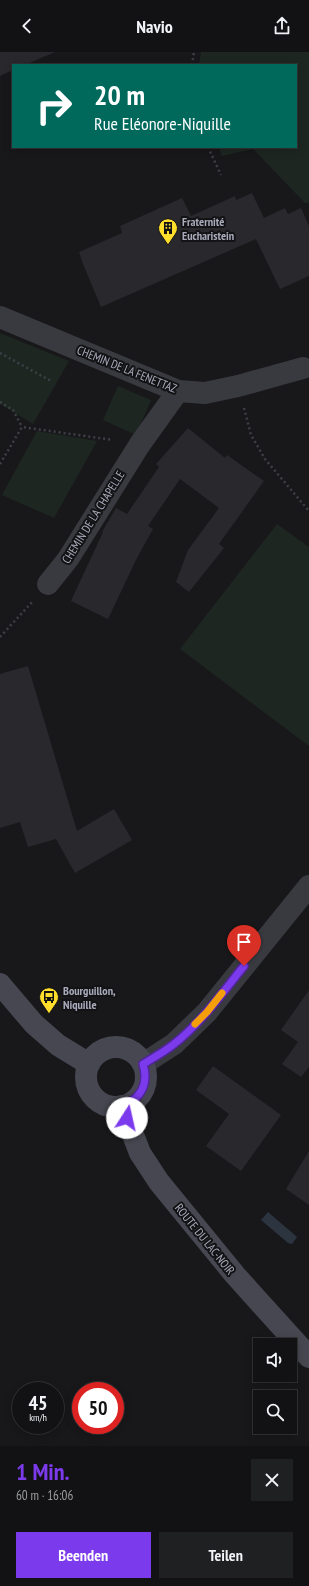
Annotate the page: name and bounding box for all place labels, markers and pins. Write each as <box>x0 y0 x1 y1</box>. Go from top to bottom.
place label: Fraternité Eucharistein <box>182 214 234 243</box>
building icon: Fraternité Eucharistein <box>157 217 179 245</box>
pin <box>227 925 261 966</box>
place label: Bourguillon, Niquille <box>63 983 116 1012</box>
bus stop icon: Bourguillon, Niquille <box>38 986 60 1014</box>

